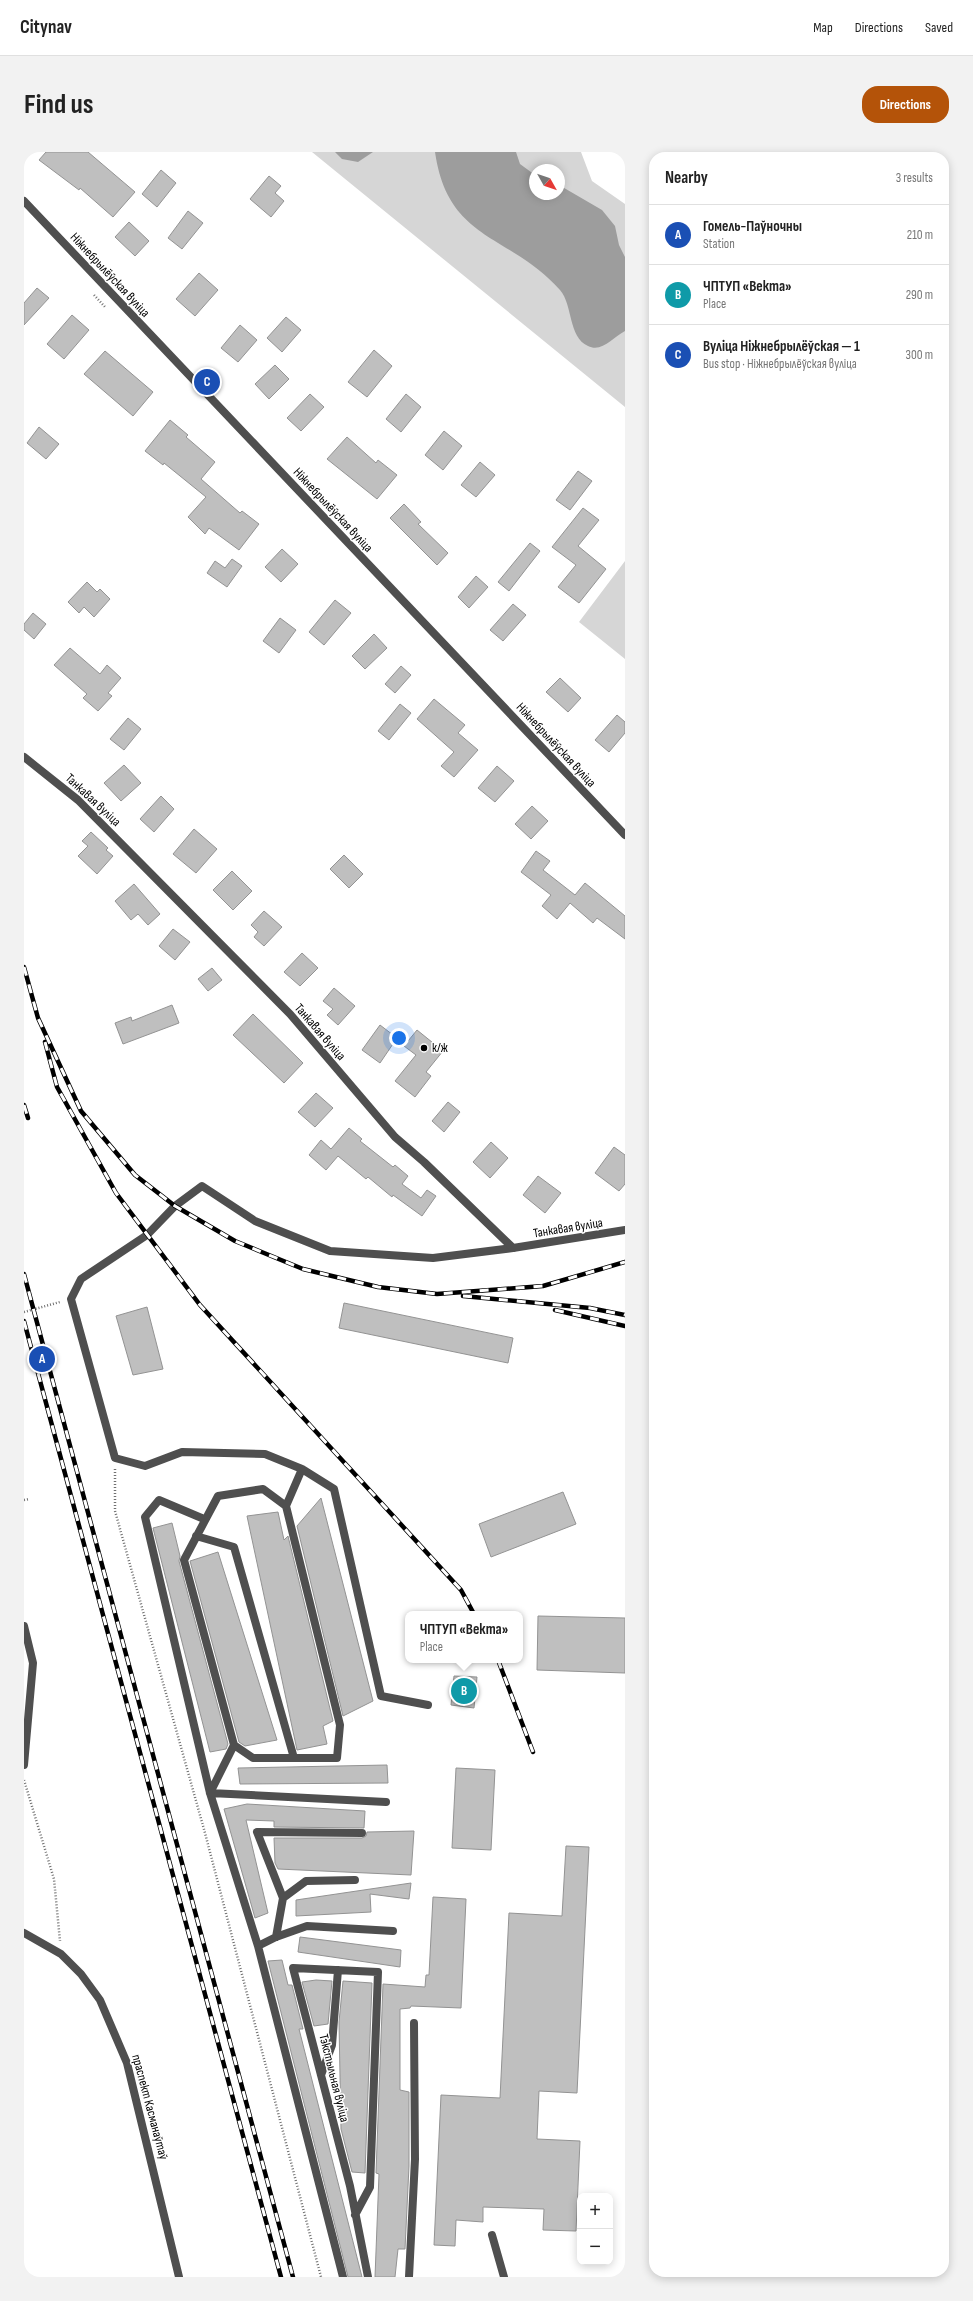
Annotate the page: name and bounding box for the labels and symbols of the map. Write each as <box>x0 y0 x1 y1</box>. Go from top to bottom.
north arrow <box>529 164 565 200</box>
street label: Ніжнебрылёўская вуліца <box>67 229 153 321</box>
pin: C <box>194 367 220 397</box>
street label: Ніжнебрылёўская вуліца <box>290 464 376 556</box>
street label: Ніжнебрылёўская вуліца <box>513 699 599 791</box>
street label: Танкавая вуліца <box>62 770 124 830</box>
street label: Танкавая вуліца <box>291 1000 349 1064</box>
your location <box>389 1028 409 1048</box>
place label: к/ж <box>432 1040 448 1056</box>
marker: к/ж <box>419 1043 429 1053</box>
street label: Танкавая вуліца <box>532 1215 604 1241</box>
pin: A <box>29 1344 55 1374</box>
pin: B <box>451 1676 477 1706</box>
street label: Тэкстыльная вуліца <box>315 2032 353 2124</box>
street label: праспект Касманаўтаў <box>128 2053 172 2161</box>

